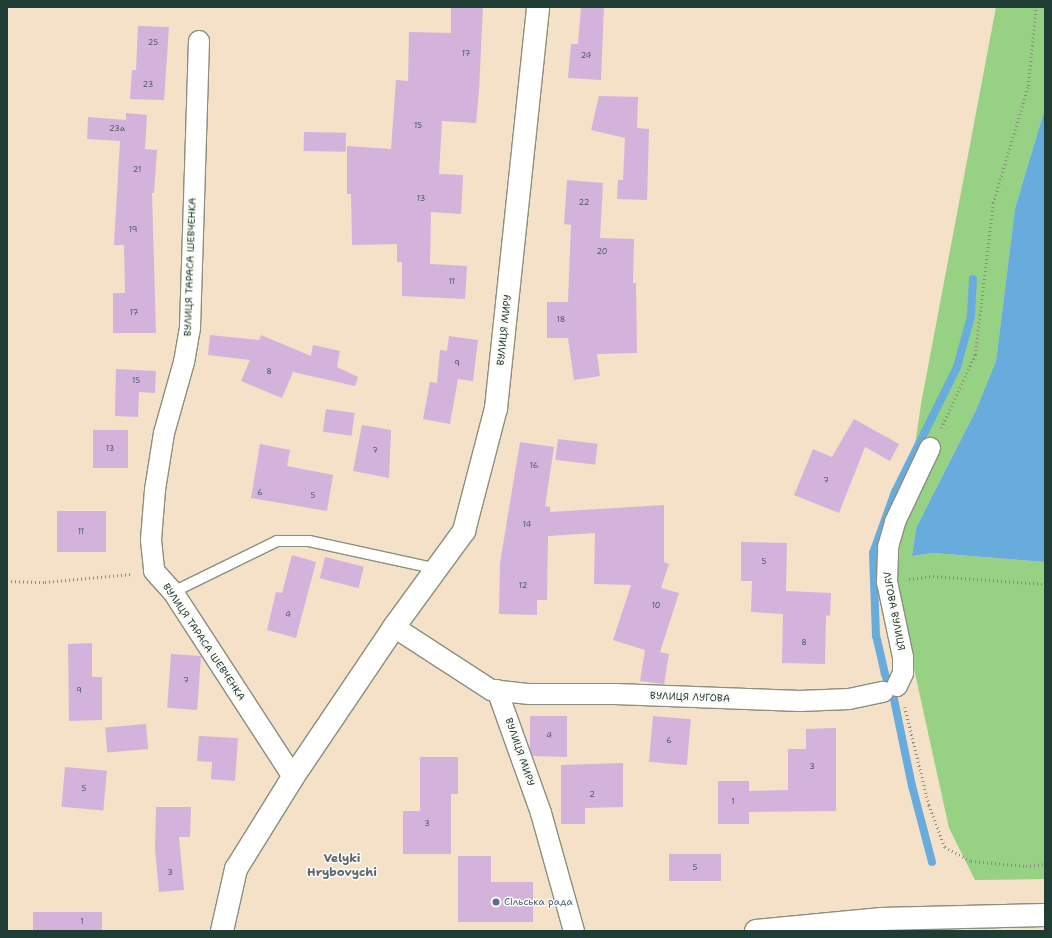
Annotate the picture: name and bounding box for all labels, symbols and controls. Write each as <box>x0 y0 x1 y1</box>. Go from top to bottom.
house number: 25 <box>148 38 158 48</box>
house number: 17 <box>462 49 470 59</box>
house number: 24 <box>581 51 591 61</box>
house number: 23 <box>143 80 153 90</box>
house number: 15 <box>414 121 422 131</box>
house number: 23а <box>109 124 125 134</box>
house number: 21 <box>133 165 141 175</box>
house number: 13 <box>417 194 425 204</box>
street label: ВУЛИЦЯ ТАРАСА ШЕВЧЕНКА <box>182 197 198 337</box>
house number: 22 <box>579 198 589 208</box>
house number: 19 <box>129 225 137 235</box>
house number: 20 <box>597 247 607 257</box>
house number: 11 <box>449 277 455 287</box>
street label: ВУЛИЦЯ МИРУ <box>494 294 514 366</box>
house number: 17 <box>130 308 138 318</box>
house number: 18 <box>557 315 565 325</box>
house number: 9 <box>454 359 460 369</box>
house number: 8 <box>266 367 272 377</box>
house number: 15 <box>132 376 140 386</box>
house number: 13 <box>106 444 114 454</box>
house number: 7 <box>372 446 378 456</box>
house number: 16 <box>530 461 538 471</box>
house number: 7 <box>823 476 829 486</box>
house number: 6 <box>257 488 263 498</box>
house number: 5 <box>311 491 315 501</box>
house number: 14 <box>523 520 531 530</box>
house number: 11 <box>78 527 84 537</box>
house number: 5 <box>762 557 766 567</box>
street label: ЛУГОВА ВУЛИЦЯ <box>880 571 908 651</box>
street label: ВУЛИЦЯ ТАРАСА ШЕВЧЕНКА <box>160 581 248 703</box>
house number: 12 <box>519 581 527 591</box>
house number: 10 <box>652 601 660 611</box>
house number: 4 <box>285 610 291 620</box>
house number: 8 <box>801 638 807 648</box>
house number: 7 <box>183 676 189 686</box>
house number: 9 <box>76 686 82 696</box>
street label: ВУЛИЦЯ ЛУГОВА <box>650 690 730 704</box>
street label: ВУЛИЦЯ МИРУ <box>503 716 537 788</box>
house number: 4 <box>546 731 552 741</box>
house number: 6 <box>666 736 672 746</box>
house number: 3 <box>809 762 815 772</box>
house number: 5 <box>82 784 86 794</box>
house number: 2 <box>589 790 595 800</box>
house number: 1 <box>731 797 735 807</box>
house number: 3 <box>424 819 430 829</box>
district label: Velyki Hrybovychi <box>307 852 377 880</box>
house number: 5 <box>693 863 697 873</box>
house number: 3 <box>167 868 173 878</box>
place label: Сільська рада <box>504 896 573 908</box>
marker: Сільська рада <box>491 897 501 907</box>
house number: 1 <box>80 917 84 927</box>

